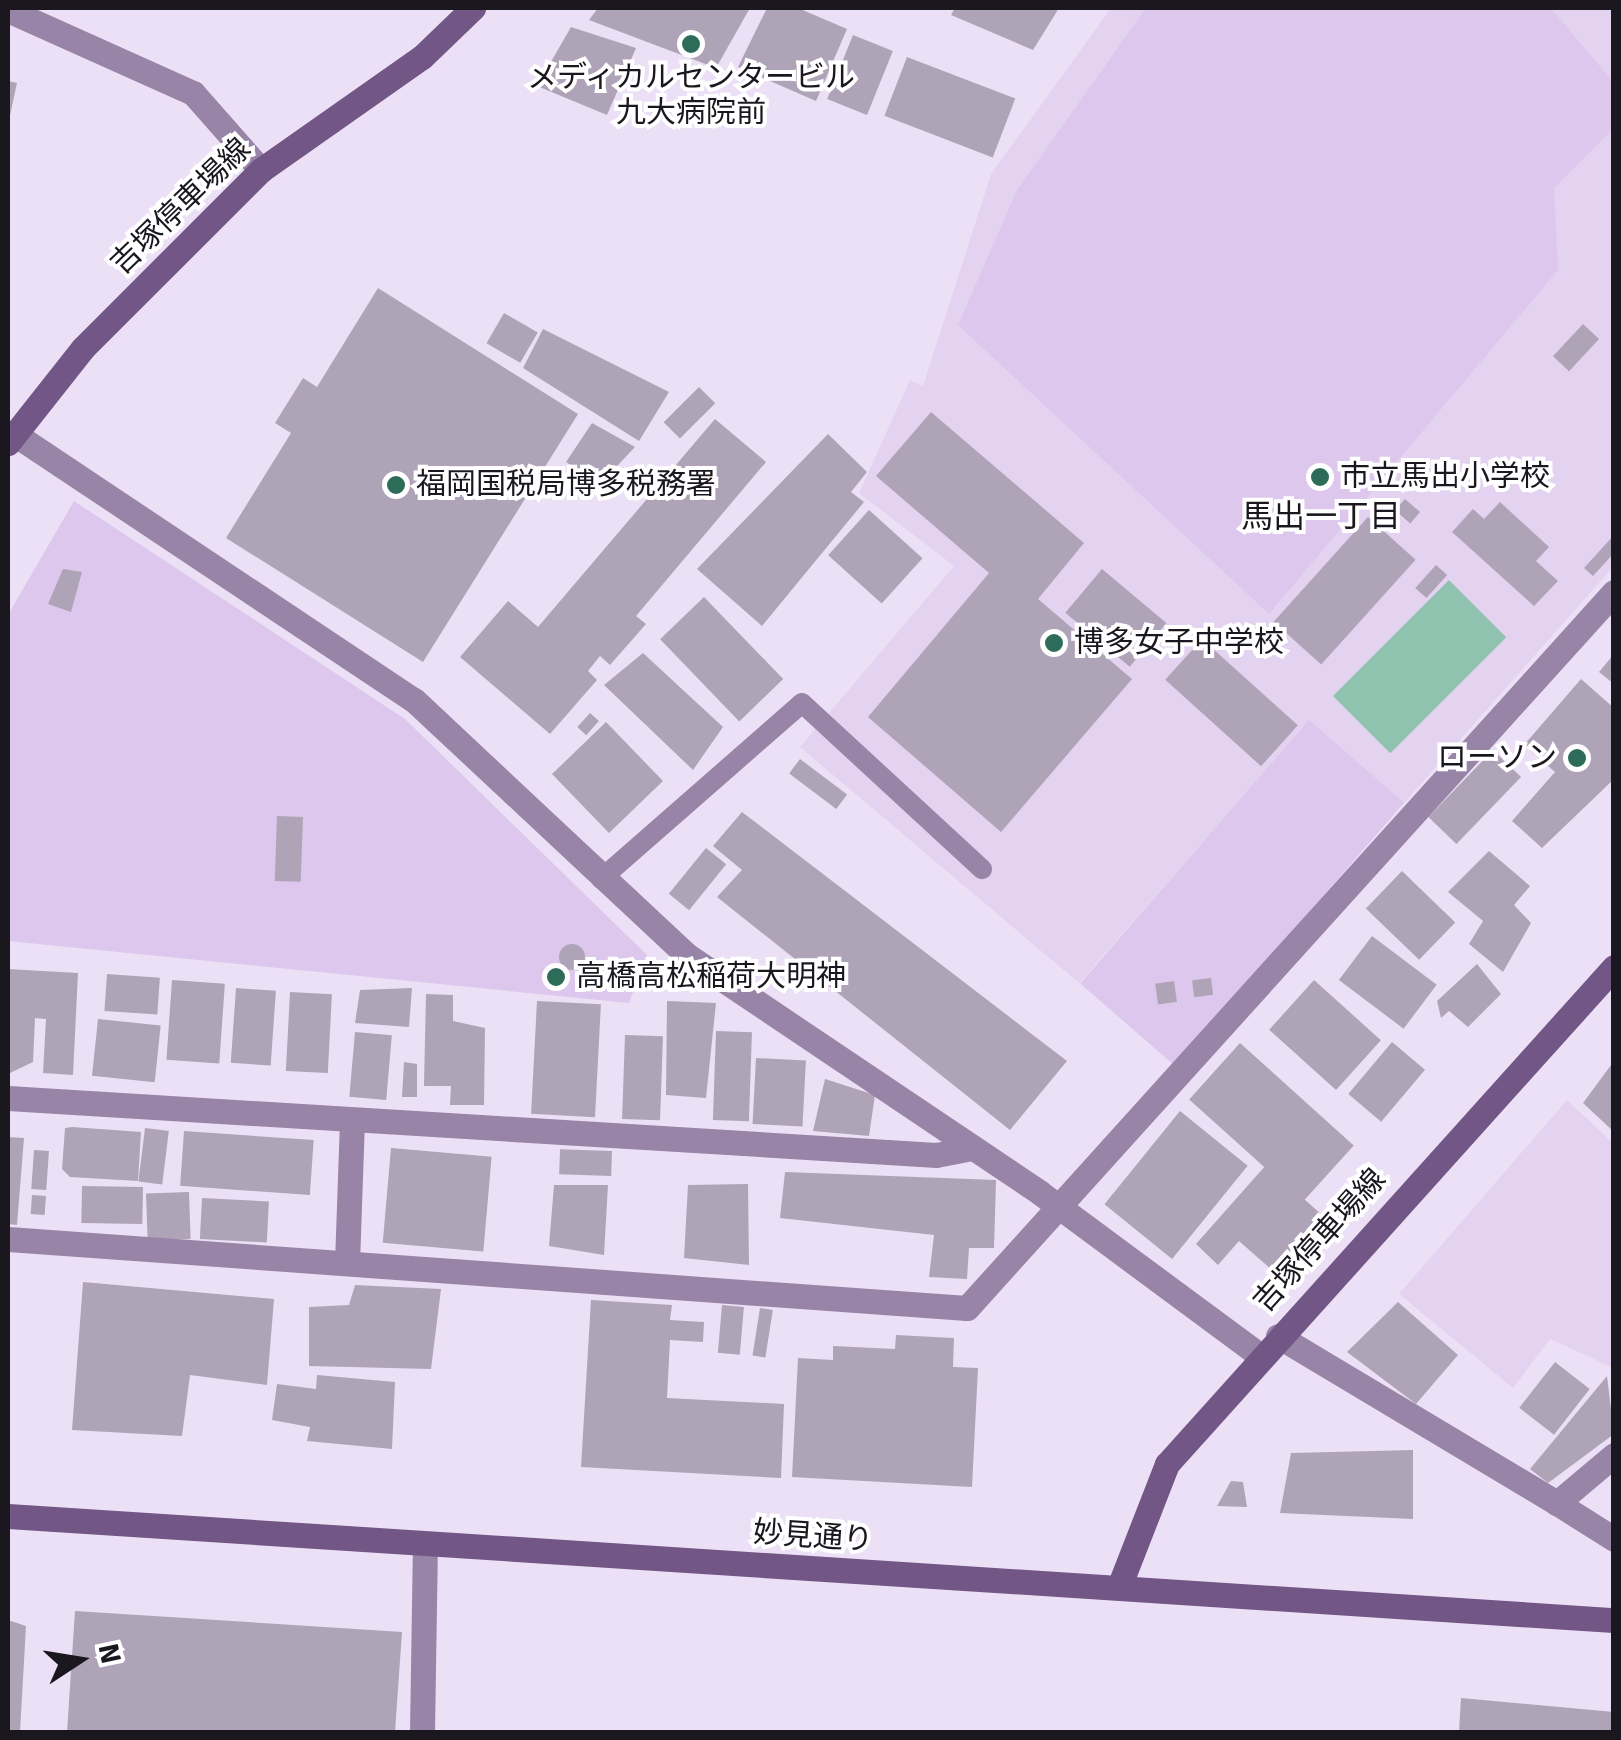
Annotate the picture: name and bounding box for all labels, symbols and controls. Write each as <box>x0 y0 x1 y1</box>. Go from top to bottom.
marker: メディカルセンタービル 九大病院前 <box>680 33 702 55</box>
place label: メディカルセンタービル 九大病院前 <box>526 60 856 130</box>
street label: 吉塚停車場線 <box>104 132 258 282</box>
place label: 市立馬出小学校 <box>1340 459 1550 495</box>
marker: 市立馬出小学校 <box>1309 466 1331 488</box>
place label: 福岡国税局博多税務署 <box>416 467 716 503</box>
marker: 福岡国税局博多税務署 <box>385 474 407 496</box>
district label: 馬出一丁目 <box>1241 498 1401 536</box>
place label: 博多女子中学校 <box>1074 625 1284 661</box>
marker: 博多女子中学校 <box>1043 632 1065 654</box>
place label: ローソン <box>1437 740 1557 776</box>
marker: ローソン <box>1566 747 1588 769</box>
place label: 高橋高松稲荷大明神 <box>576 959 846 995</box>
marker: 高橋高松稲荷大明神 <box>545 966 567 988</box>
street label: 吉塚停車場線 <box>1246 1162 1394 1320</box>
street label: 妙見通り <box>752 1515 874 1559</box>
north arrow <box>30 1610 130 1710</box>
text: N <box>91 1641 128 1667</box>

